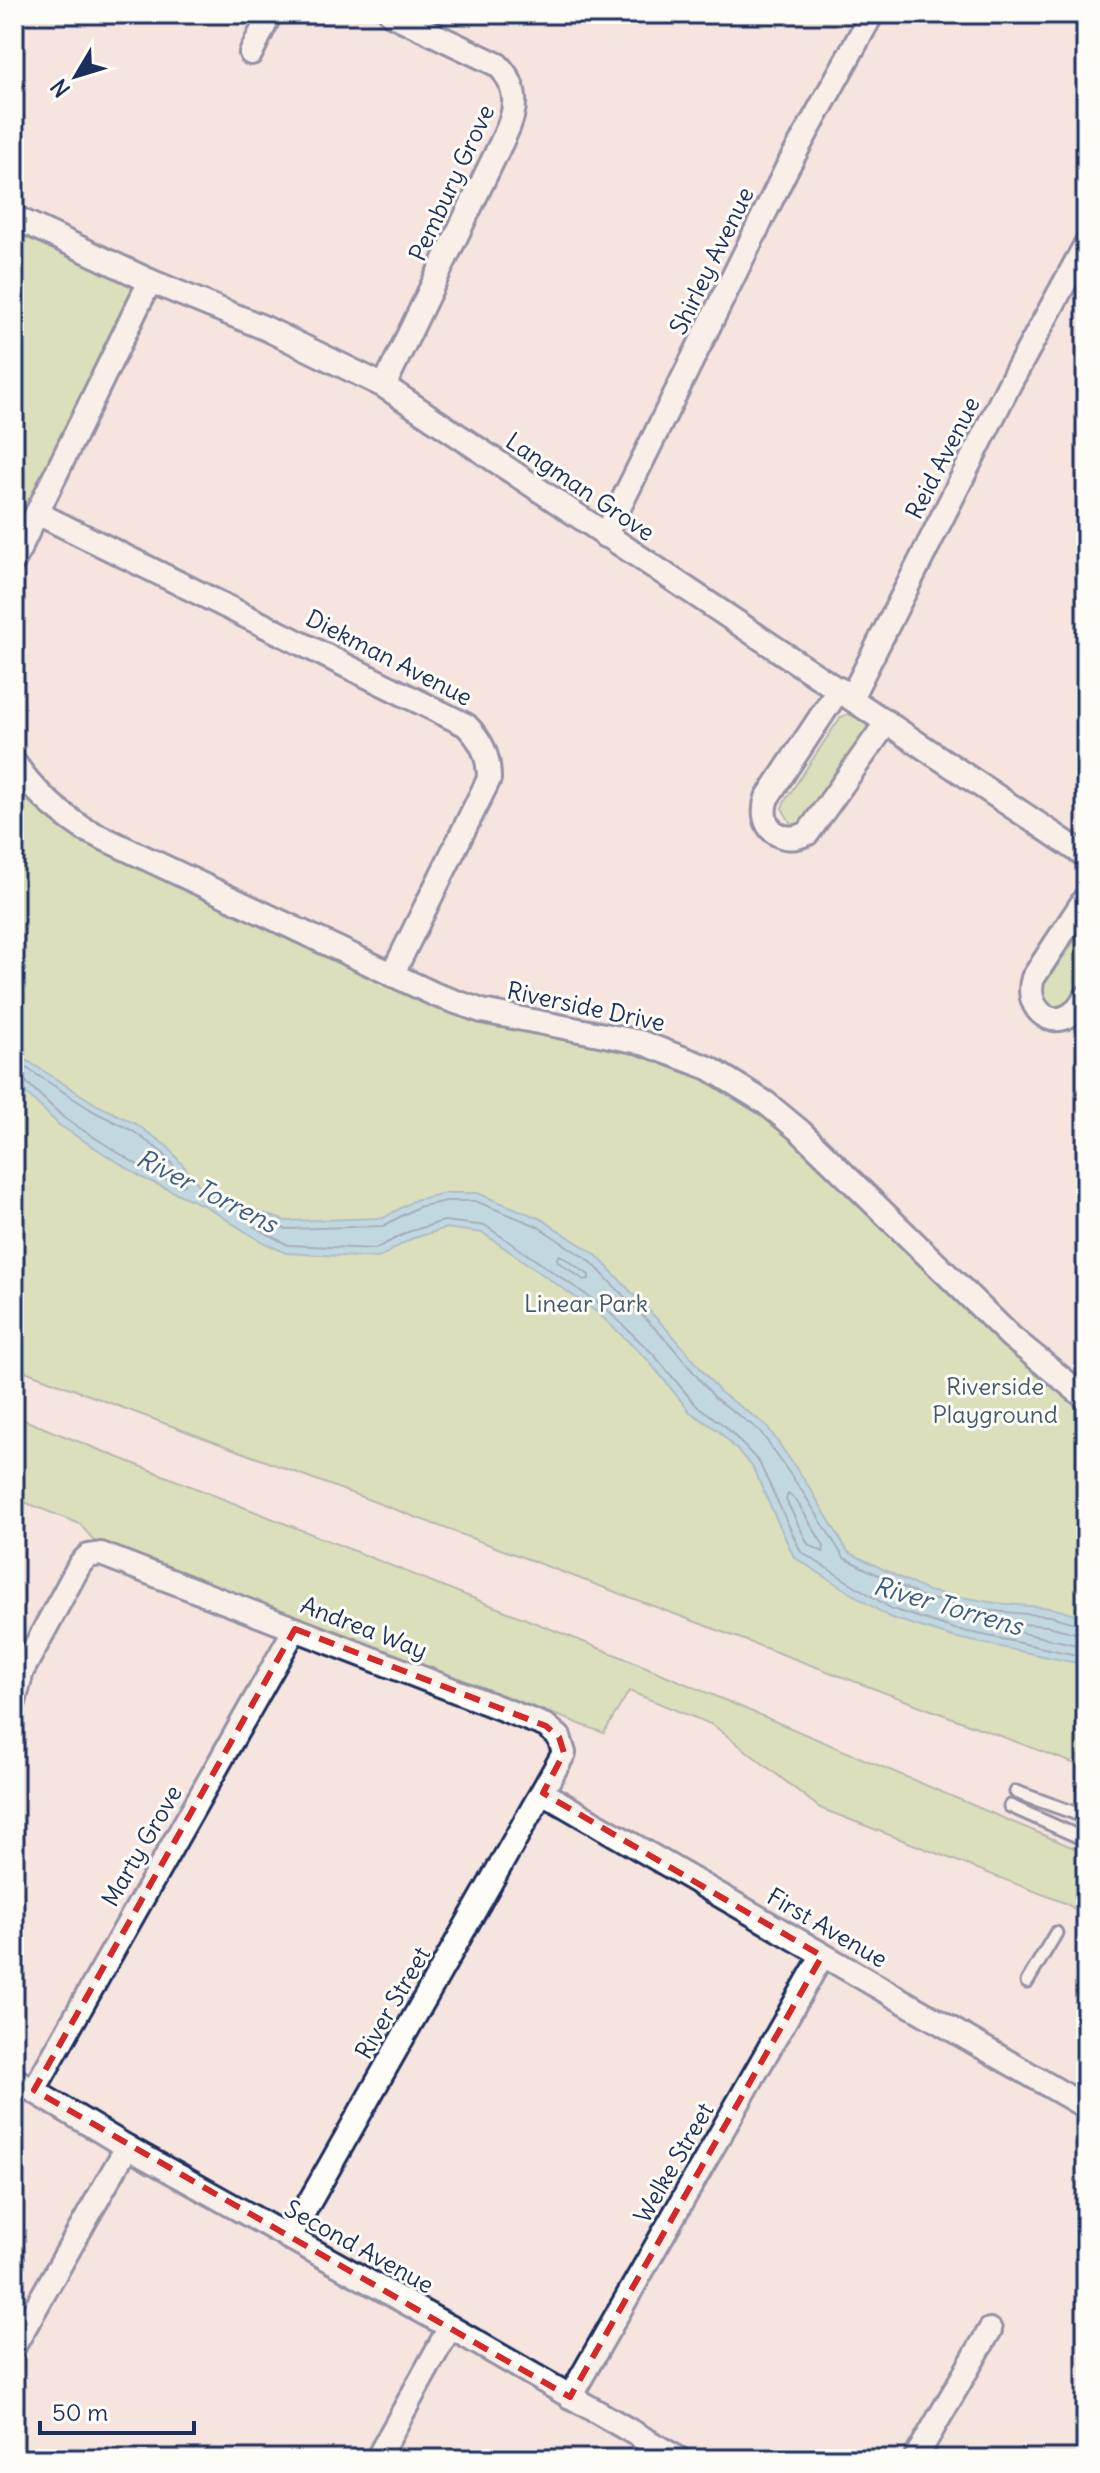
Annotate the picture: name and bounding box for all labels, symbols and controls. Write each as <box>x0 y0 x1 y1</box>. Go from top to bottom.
north arrow <box>36 36 116 116</box>
text: N <box>45 74 76 103</box>
street label: Pembury Grove <box>402 100 500 265</box>
street label: Shirley Avenue <box>662 182 760 339</box>
street label: Reid Avenue <box>898 391 986 524</box>
street label: Langman Grove <box>500 425 661 547</box>
street label: Diekman Avenue <box>301 602 478 712</box>
street label: Riverside Drive <box>504 975 668 1037</box>
water label: River Torrens <box>131 1141 285 1241</box>
park label: Linear Park <box>524 1288 648 1318</box>
park label: Riverside Playground <box>932 1371 1058 1429</box>
water label: River Torrens <box>870 1568 1029 1643</box>
street label: Andrea Way <box>297 1589 432 1665</box>
street label: Marty Grove <box>94 1779 188 1912</box>
street label: First Avenue <box>762 1881 893 1974</box>
street label: River Street <box>348 1941 436 2064</box>
street label: Welke Street <box>627 2097 720 2228</box>
street label: Second Avenue <box>280 2193 439 2299</box>
scale bar <box>40 2385 194 2435</box>
text: 50 m <box>52 2397 108 2427</box>

